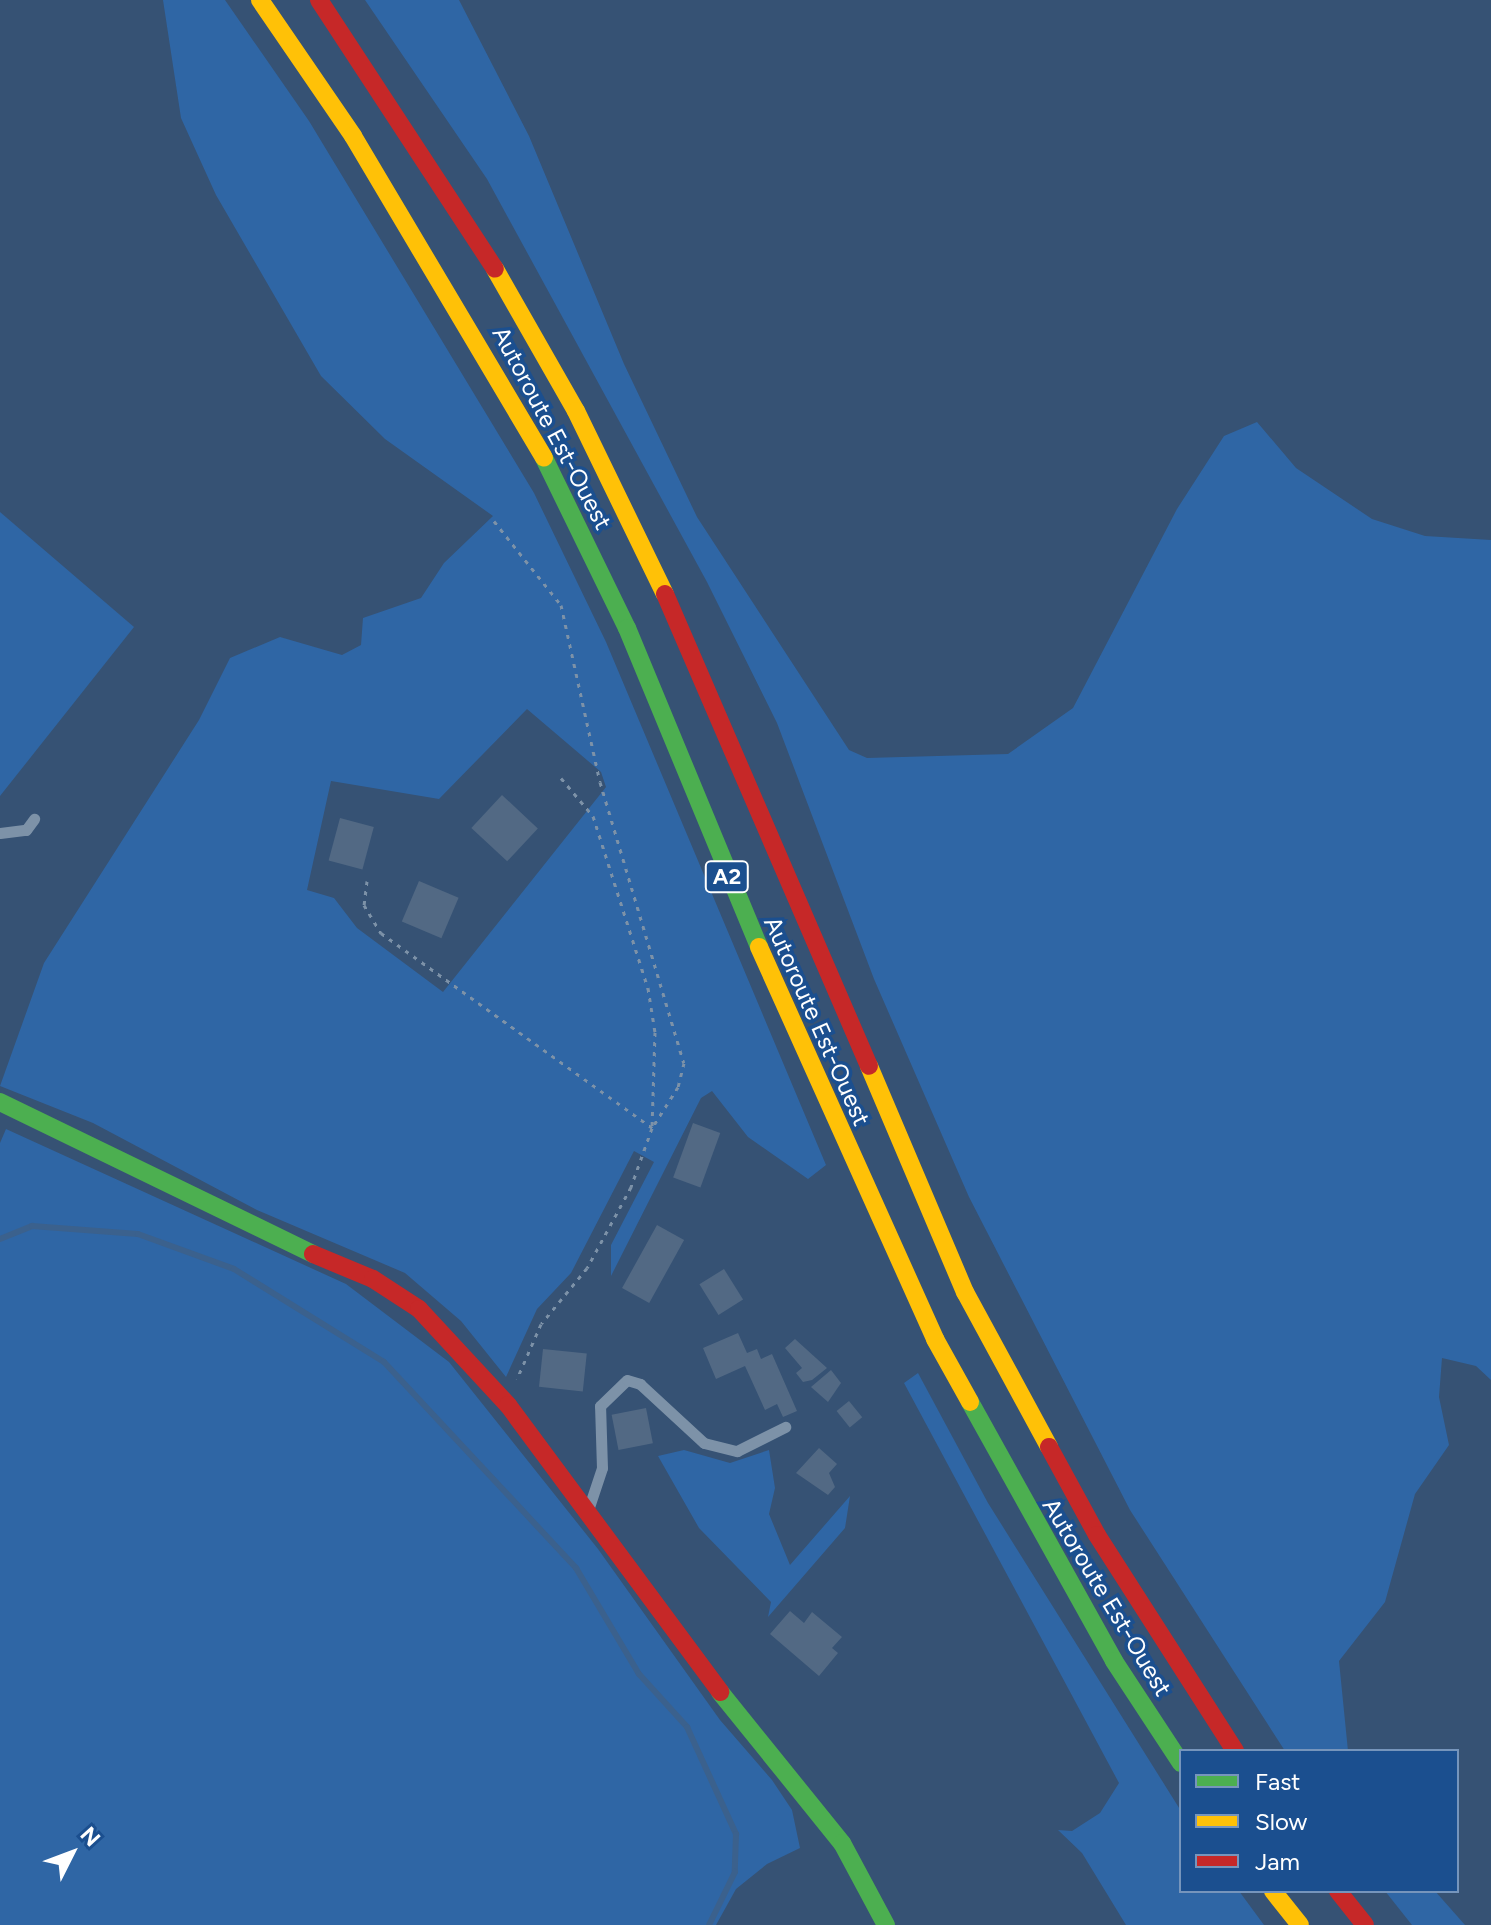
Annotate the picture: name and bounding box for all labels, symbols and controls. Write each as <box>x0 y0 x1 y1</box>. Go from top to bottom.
street label: Autoroute Est-Ouest <box>486 322 618 534</box>
road number: A2 <box>703 859 751 895</box>
street label: Autoroute Est-Ouest <box>758 912 876 1130</box>
street label: Autoroute Est-Ouest <box>1036 1493 1178 1701</box>
legend <box>1179 1749 1459 1893</box>
text: Fast <box>1255 1767 1300 1796</box>
text: Slow <box>1255 1807 1307 1836</box>
north arrow <box>32 1813 112 1893</box>
text: N <box>74 1821 106 1852</box>
text: Jam <box>1255 1847 1300 1876</box>

